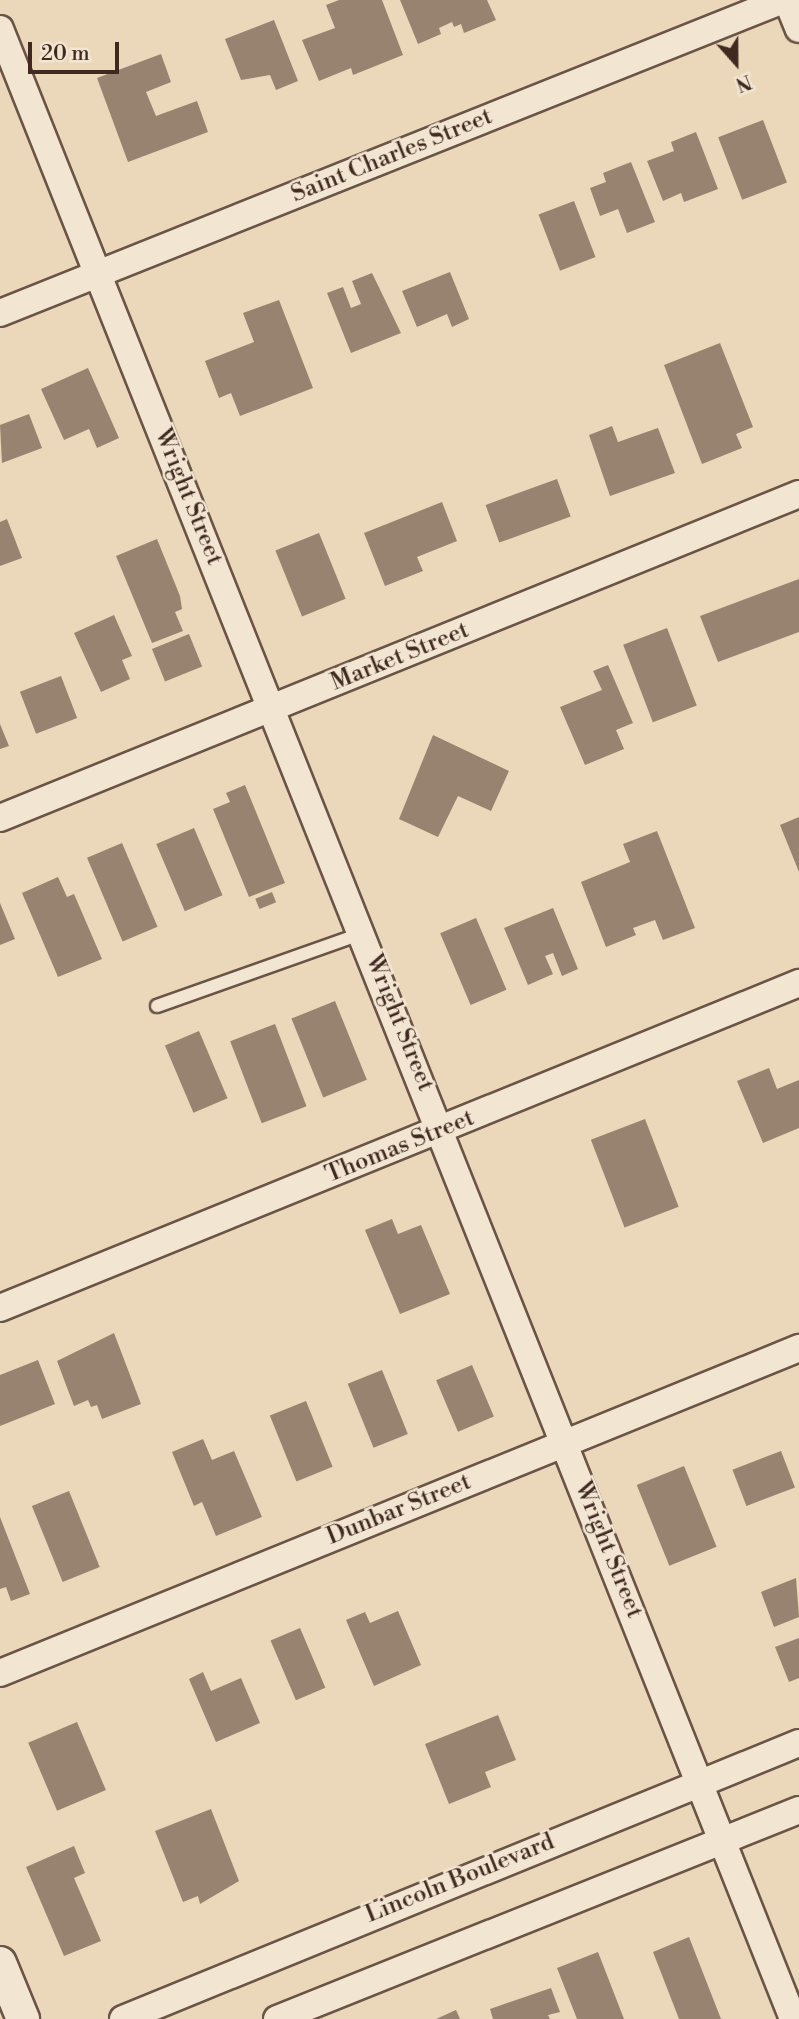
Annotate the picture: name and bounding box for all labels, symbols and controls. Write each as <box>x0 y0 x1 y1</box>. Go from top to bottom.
scale bar <box>32 28 122 72</box>
north arrow <box>701 28 771 98</box>
text: 20 m <box>41 41 90 67</box>
text: N <box>732 69 755 97</box>
street label: Saint Charles Street <box>287 102 497 210</box>
street label: Wright Street <box>148 424 228 570</box>
street label: Market Street <box>327 616 473 698</box>
street label: Wright Street <box>359 950 439 1096</box>
street label: Thomas Street <box>321 1104 479 1190</box>
street label: Dunbar Street <box>323 1468 475 1552</box>
street label: Wright Street <box>568 1477 648 1623</box>
street label: Lincoln Boulevard <box>361 1828 559 1930</box>

